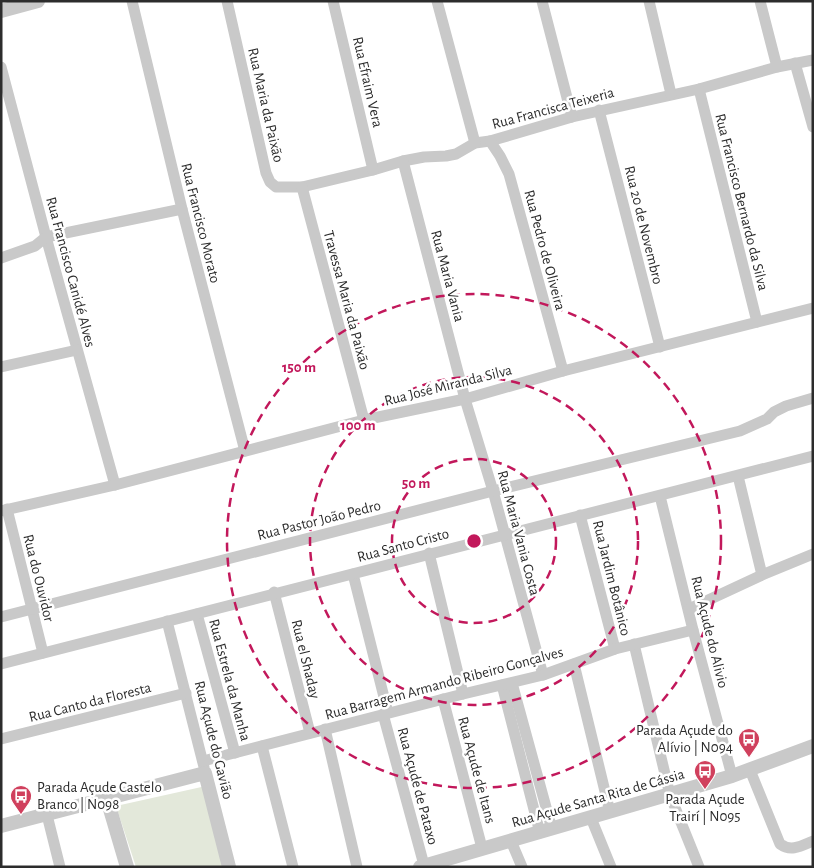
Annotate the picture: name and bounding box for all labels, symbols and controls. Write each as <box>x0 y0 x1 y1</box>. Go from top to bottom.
street label: Rua Efraim Vera <box>350 35 385 129</box>
street label: Rua Maria da Paixão <box>245 46 286 164</box>
street label: Rua Francisca Teixeria <box>490 85 616 132</box>
street label: Rua Francisco Bernardo da Silva <box>712 112 771 292</box>
street label: Rua Francisco Morato <box>178 162 223 285</box>
street label: Rua 20 de Novembro <box>622 164 665 286</box>
street label: Rua Pedro de Oliveira <box>521 188 568 312</box>
street label: Rua Francisco Canidé Alves <box>43 195 98 349</box>
street label: Travessa Maria da Paixão <box>321 229 372 371</box>
street label: Rua Maria Vania <box>428 229 467 324</box>
text: 150 m <box>282 360 316 375</box>
street label: Rua José Miranda Silva <box>383 362 514 409</box>
text: 100 m <box>340 418 376 433</box>
street label: Rua Maria Vania Costa <box>495 469 542 597</box>
text: 50 m <box>402 476 430 491</box>
street label: Rua Pastor João Pedro <box>256 498 382 543</box>
street label: Rua Jardim Botânico <box>590 519 633 637</box>
street label: Rua Santo Cristo <box>356 526 451 565</box>
centre of rings <box>465 532 483 550</box>
street label: Rua do Ouvidor <box>20 533 57 623</box>
street label: Rua Açude do Alivio <box>688 575 731 690</box>
street label: Rua Estrela da Manha <box>206 618 253 743</box>
street label: Rua el Shaday <box>288 618 323 701</box>
street label: Rua Barragem Armando Ribeiro Gonçalves <box>323 644 565 723</box>
street label: Rua Açude do Gavião <box>192 679 235 801</box>
street label: Rua Canto da Floresta <box>27 680 153 725</box>
street label: Rua Açude de Itans <box>455 715 498 825</box>
place label: Parada Açude do Alívio | N094 <box>636 723 733 756</box>
street label: Rua Açude de Pataxo <box>395 726 440 846</box>
bus stop icon: Parada Açude do Alívio | N094 <box>737 727 761 758</box>
bus stop icon: Parada Açude Trairí | N095 <box>693 759 717 790</box>
street label: Rua Açude Santa Rita de Cássia <box>510 767 686 830</box>
place label: Parada Açude Castelo Branco | N098 <box>37 780 162 813</box>
bus stop icon: Parada Açude Castelo Branco | N098 <box>9 784 33 815</box>
place label: Parada Açude Trairí | N095 <box>665 792 745 825</box>

